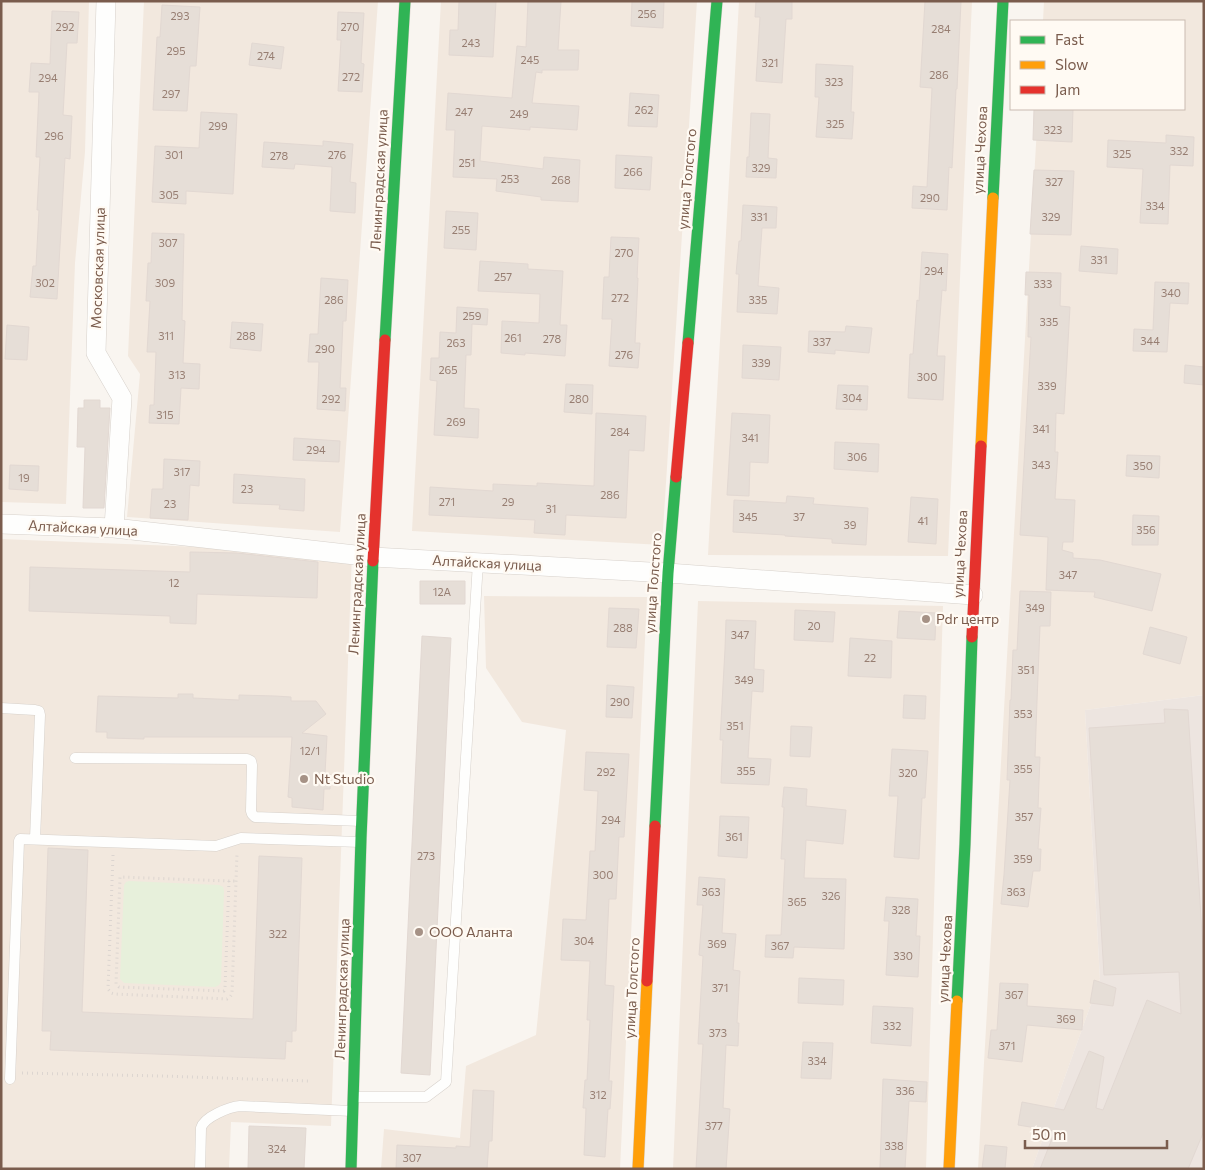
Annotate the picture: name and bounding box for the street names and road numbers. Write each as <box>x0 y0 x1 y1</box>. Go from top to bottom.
street label: улица Чехова <box>969 106 990 194</box>
street label: Ленинградская улица <box>366 109 391 251</box>
street label: улица Толстого <box>674 128 699 230</box>
street label: Московская улица <box>87 207 108 329</box>
street label: улица Чехова <box>949 510 970 598</box>
street label: Ленинградская улица <box>344 513 369 655</box>
street label: Алтайская улица <box>28 516 138 539</box>
street label: улица Толстого <box>640 532 665 634</box>
street label: Алтайская улица <box>432 551 542 574</box>
street label: улица Чехова <box>934 915 955 1003</box>
street label: Ленинградская улица <box>331 918 352 1060</box>
street label: улица Толстого <box>620 937 643 1039</box>

